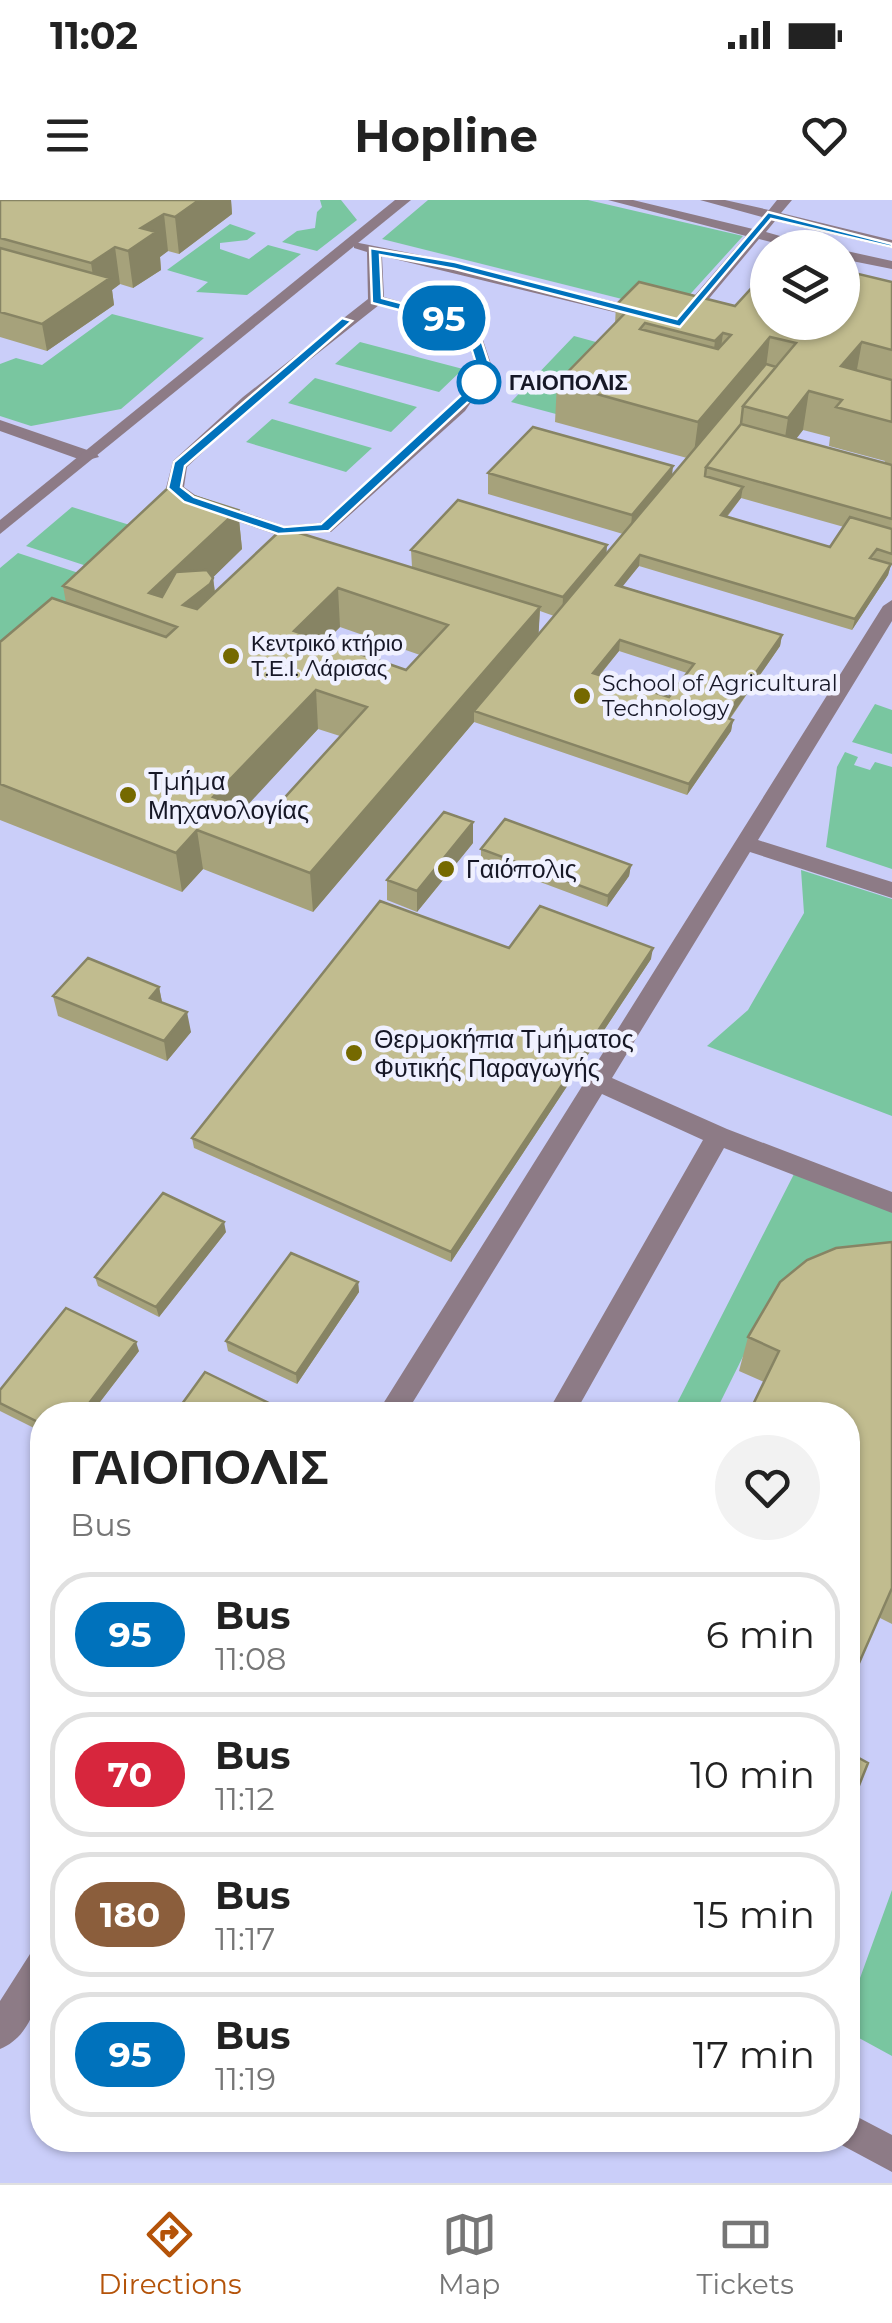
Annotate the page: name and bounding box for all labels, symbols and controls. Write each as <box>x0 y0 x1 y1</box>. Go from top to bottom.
text: 11:02 <box>50 12 138 59</box>
icon: menu <box>40 108 95 163</box>
text: Hopline <box>354 108 538 163</box>
icon: heart <box>797 108 852 163</box>
map controls <box>750 230 860 340</box>
button: layers <box>750 230 860 340</box>
line badge: 95 <box>399 286 489 350</box>
text: 95 <box>422 297 466 340</box>
marker: ΓΑΙΟΠΟΛΙΣ <box>458 361 500 403</box>
place label: ΓΑΙΟΠΟΛΙΣ <box>509 369 628 396</box>
place label: Κεντρικό κτήριο Τ.Ε.Ι. Λάρισας <box>251 630 403 682</box>
marker: Κεντρικό κτήριο Τ.Ε.Ι. Λάρισας <box>220 645 242 667</box>
place label: School of Agricultural Technology <box>602 670 838 722</box>
marker: School of Agricultural Technology <box>571 685 593 707</box>
place label: Τμήμα Μηχανολογίας <box>148 766 309 825</box>
marker: Τμήμα Μηχανολογίας <box>117 784 139 806</box>
place label: Γαιόπολις <box>466 854 577 884</box>
marker: Γαιόπολις <box>435 858 457 880</box>
place label: Θερμοκήπια Τμήματος Φυτικής Παραγωγής <box>374 1024 634 1083</box>
marker: Θερμοκήπια Τμήματος Φυτικής Παραγωγής <box>343 1042 365 1064</box>
button: heart <box>715 1435 820 1540</box>
text: ΓΑΙΟΠΟΛΙΣ <box>70 1438 329 1496</box>
text: Bus <box>70 1505 131 1544</box>
text: Bus <box>215 1592 290 1639</box>
text: 6 min <box>706 1611 815 1658</box>
text: 95 <box>108 1613 152 1656</box>
text: 11:08 <box>215 1639 287 1678</box>
text: Bus <box>215 1732 290 1779</box>
text: 10 min <box>690 1751 815 1798</box>
text: 70 <box>108 1753 152 1796</box>
text: 11:12 <box>215 1779 275 1818</box>
text: Bus <box>215 1872 290 1919</box>
text: 15 min <box>694 1891 815 1938</box>
text: 180 <box>100 1893 160 1936</box>
text: 11:17 <box>215 1919 275 1958</box>
text: Bus <box>215 2012 290 2059</box>
text: 17 min <box>693 2031 815 2078</box>
text: 95 <box>108 2033 152 2076</box>
text: 11:19 <box>215 2059 276 2098</box>
tab: Directions <box>98 2207 242 2301</box>
tab: Map <box>438 2207 500 2301</box>
tab: Tickets <box>697 2207 794 2301</box>

